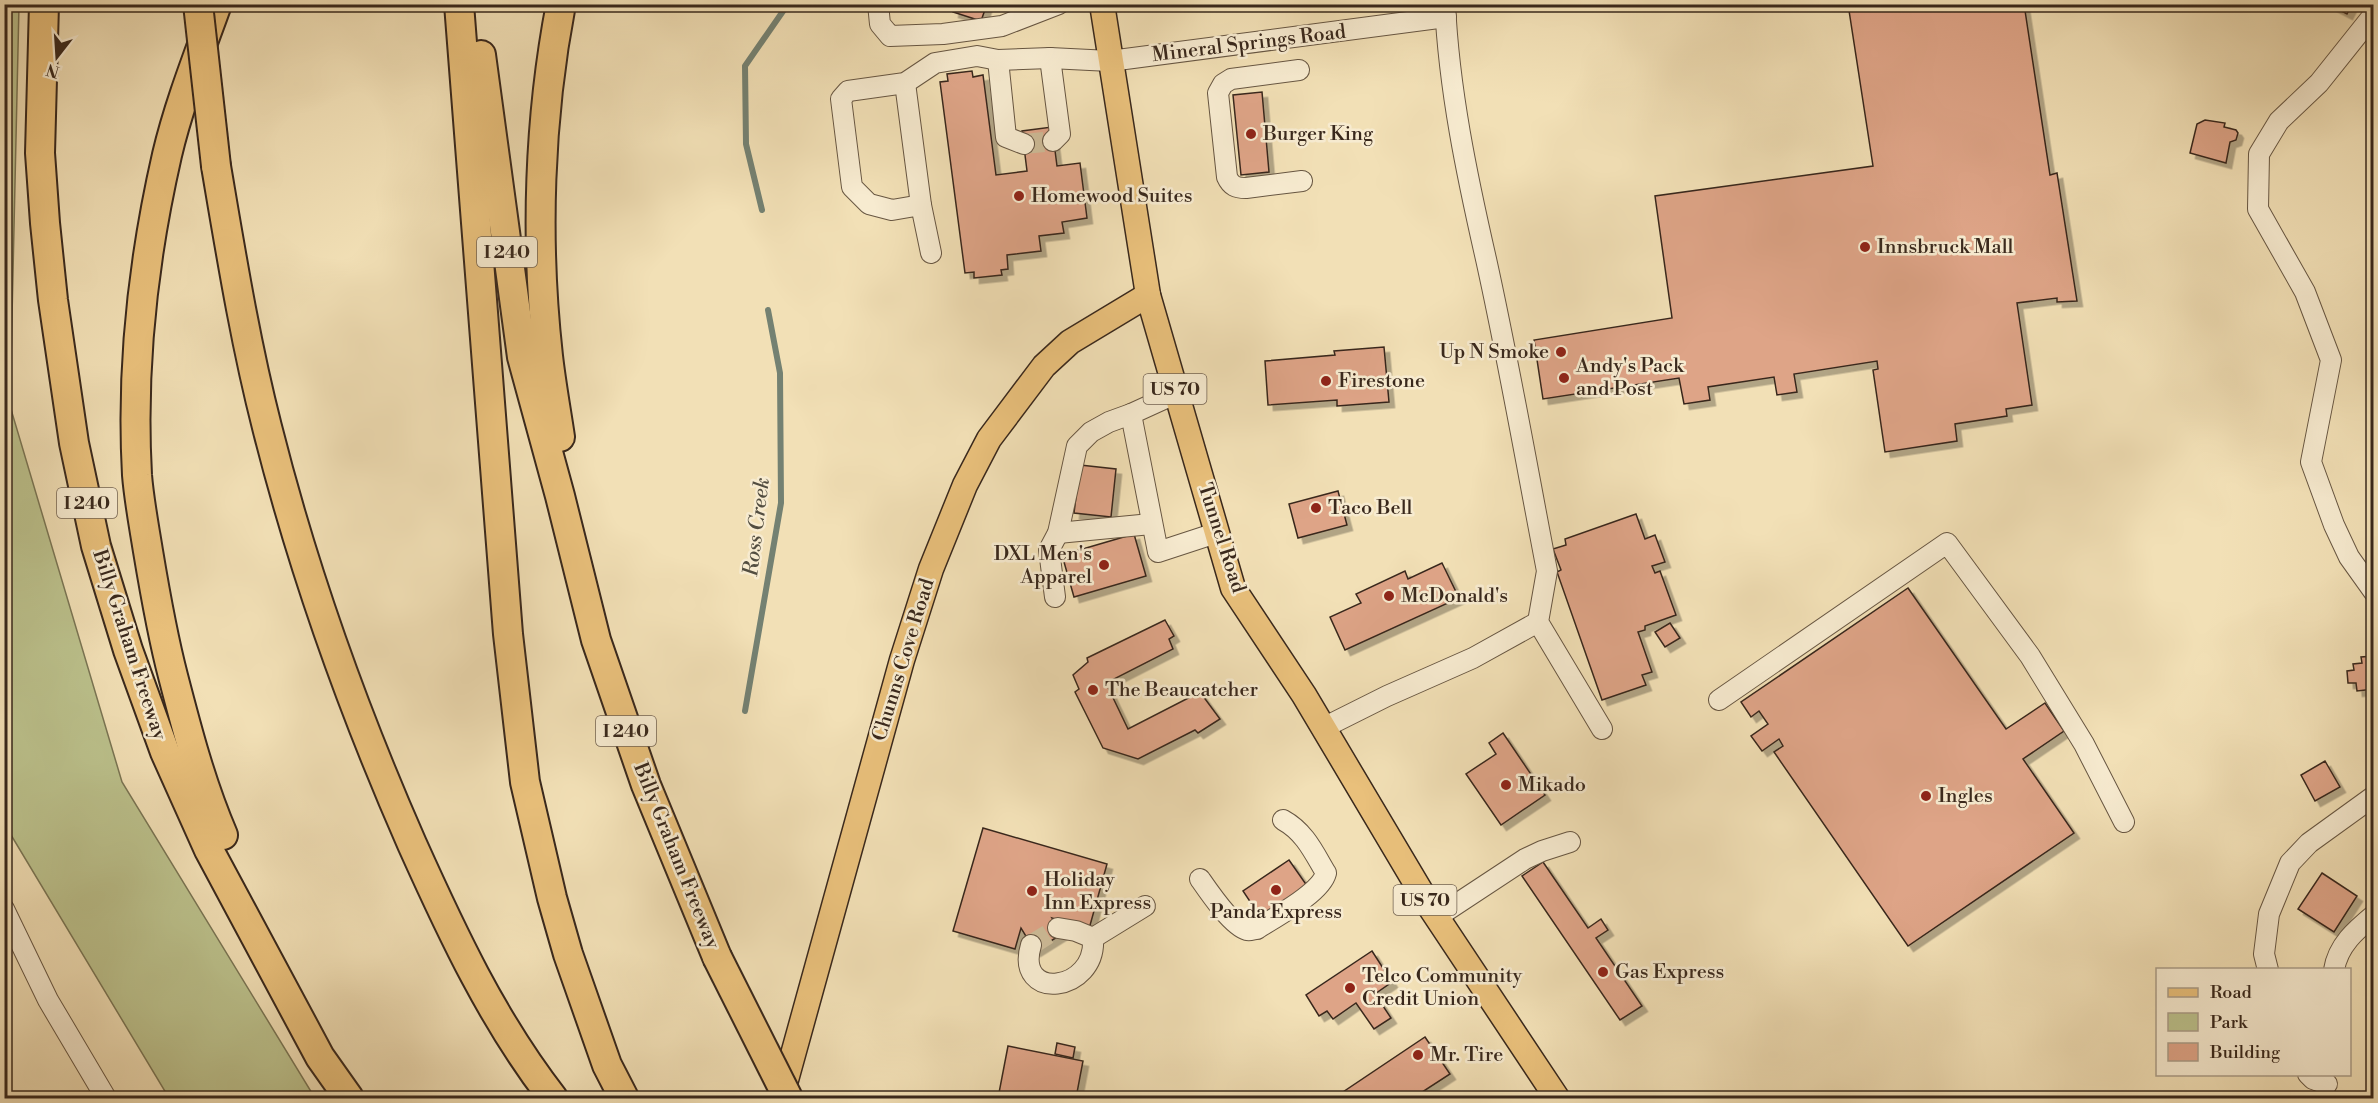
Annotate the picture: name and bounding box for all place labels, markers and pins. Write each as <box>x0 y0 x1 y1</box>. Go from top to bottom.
place label: Burger King <box>1262 122 1374 147</box>
marker: Burger King <box>1244 127 1258 141</box>
place label: Homewood Suites <box>1031 184 1192 209</box>
marker: Homewood Suites <box>1012 189 1026 203</box>
place label: Innsbruck Mall <box>1877 235 2014 260</box>
marker: Innsbruck Mall <box>1858 240 1872 254</box>
place label: Up N Smoke <box>1439 340 1549 365</box>
marker: Up N Smoke <box>1554 345 1568 359</box>
place label: Andy's Pack and Post <box>1575 354 1685 402</box>
place label: Firestone <box>1338 369 1425 394</box>
marker: Andy's Pack and Post <box>1557 371 1571 385</box>
marker: Firestone <box>1319 374 1333 388</box>
place label: Taco Bell <box>1328 496 1413 521</box>
marker: Taco Bell <box>1309 501 1323 515</box>
place label: DXL Men's Apparel <box>994 542 1092 590</box>
marker: DXL Men's Apparel <box>1097 558 1111 572</box>
place label: McDonald's <box>1401 584 1508 609</box>
marker: McDonald's <box>1382 589 1396 603</box>
place label: The Beaucatcher <box>1105 678 1259 703</box>
marker: The Beaucatcher <box>1086 683 1100 697</box>
place label: Mikado <box>1518 773 1586 798</box>
marker: Mikado <box>1499 778 1513 792</box>
place label: Ingles <box>1938 784 1993 809</box>
marker: Ingles <box>1919 789 1933 803</box>
place label: Holiday Inn Express <box>1044 868 1151 916</box>
marker: Panda Express <box>1269 883 1283 897</box>
marker: Holiday Inn Express <box>1025 884 1039 898</box>
place label: Panda Express <box>1210 900 1342 925</box>
place label: Gas Express <box>1615 960 1724 985</box>
place label: Telco Community Credit Union <box>1362 964 1523 1012</box>
marker: Gas Express <box>1596 965 1610 979</box>
marker: Telco Community Credit Union <box>1343 981 1357 995</box>
place label: Mr. Tire <box>1430 1043 1503 1068</box>
marker: Mr. Tire <box>1411 1048 1425 1062</box>

